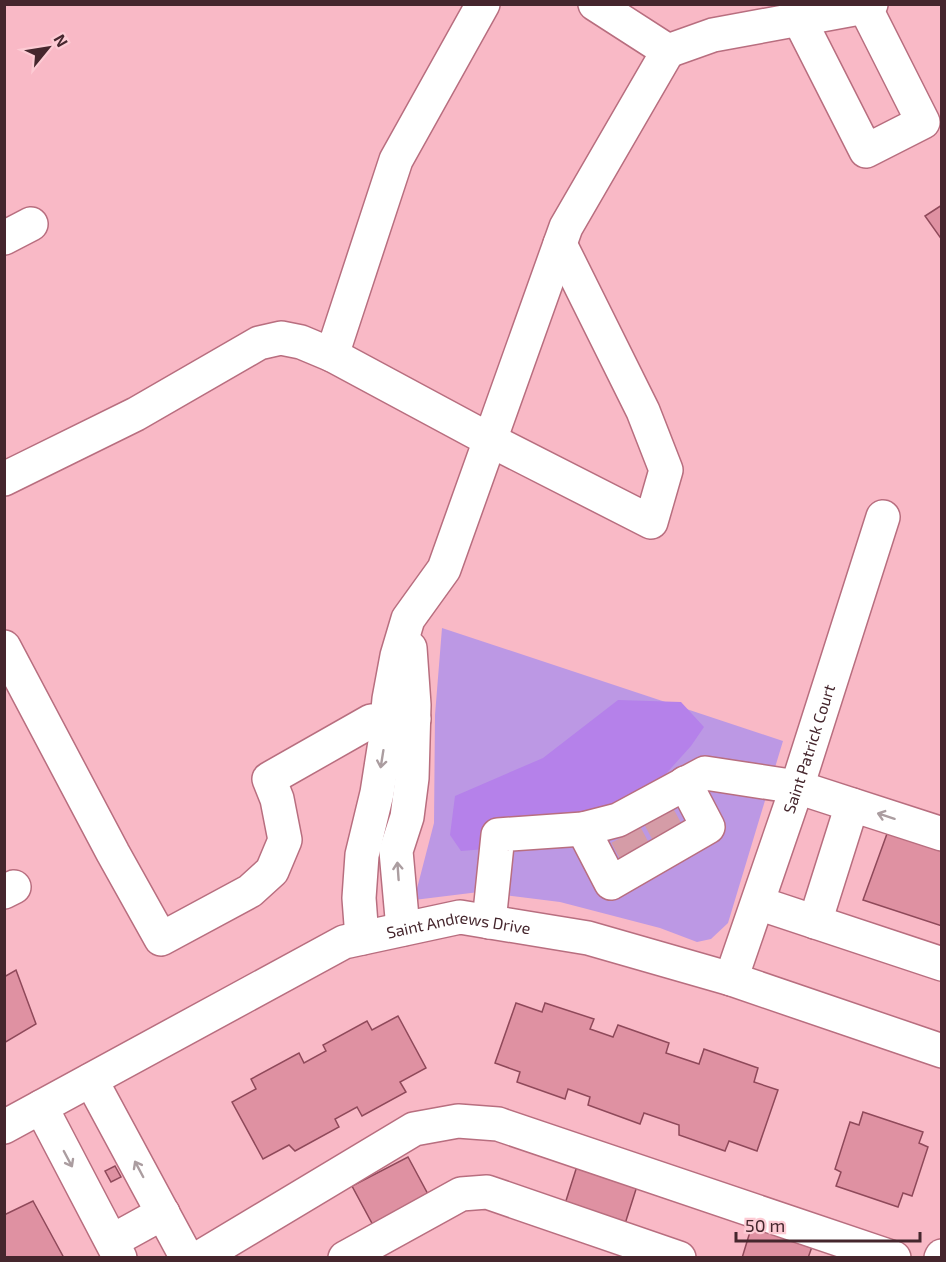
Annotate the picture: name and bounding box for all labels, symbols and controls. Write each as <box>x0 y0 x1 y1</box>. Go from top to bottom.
north arrow <box>18 18 78 78</box>
text: N <box>50 30 73 50</box>
street label: Saint Patrick Court <box>779 682 838 816</box>
one-way arrow <box>377 748 388 768</box>
one-way arrow <box>877 810 896 821</box>
one-way arrow <box>392 862 403 881</box>
street label: Saint Andrews Drive <box>385 907 532 942</box>
one-way arrow <box>62 1150 74 1167</box>
one-way arrow <box>133 1161 145 1178</box>
scale bar <box>736 1205 920 1243</box>
text: 50 m <box>745 1214 785 1236</box>

